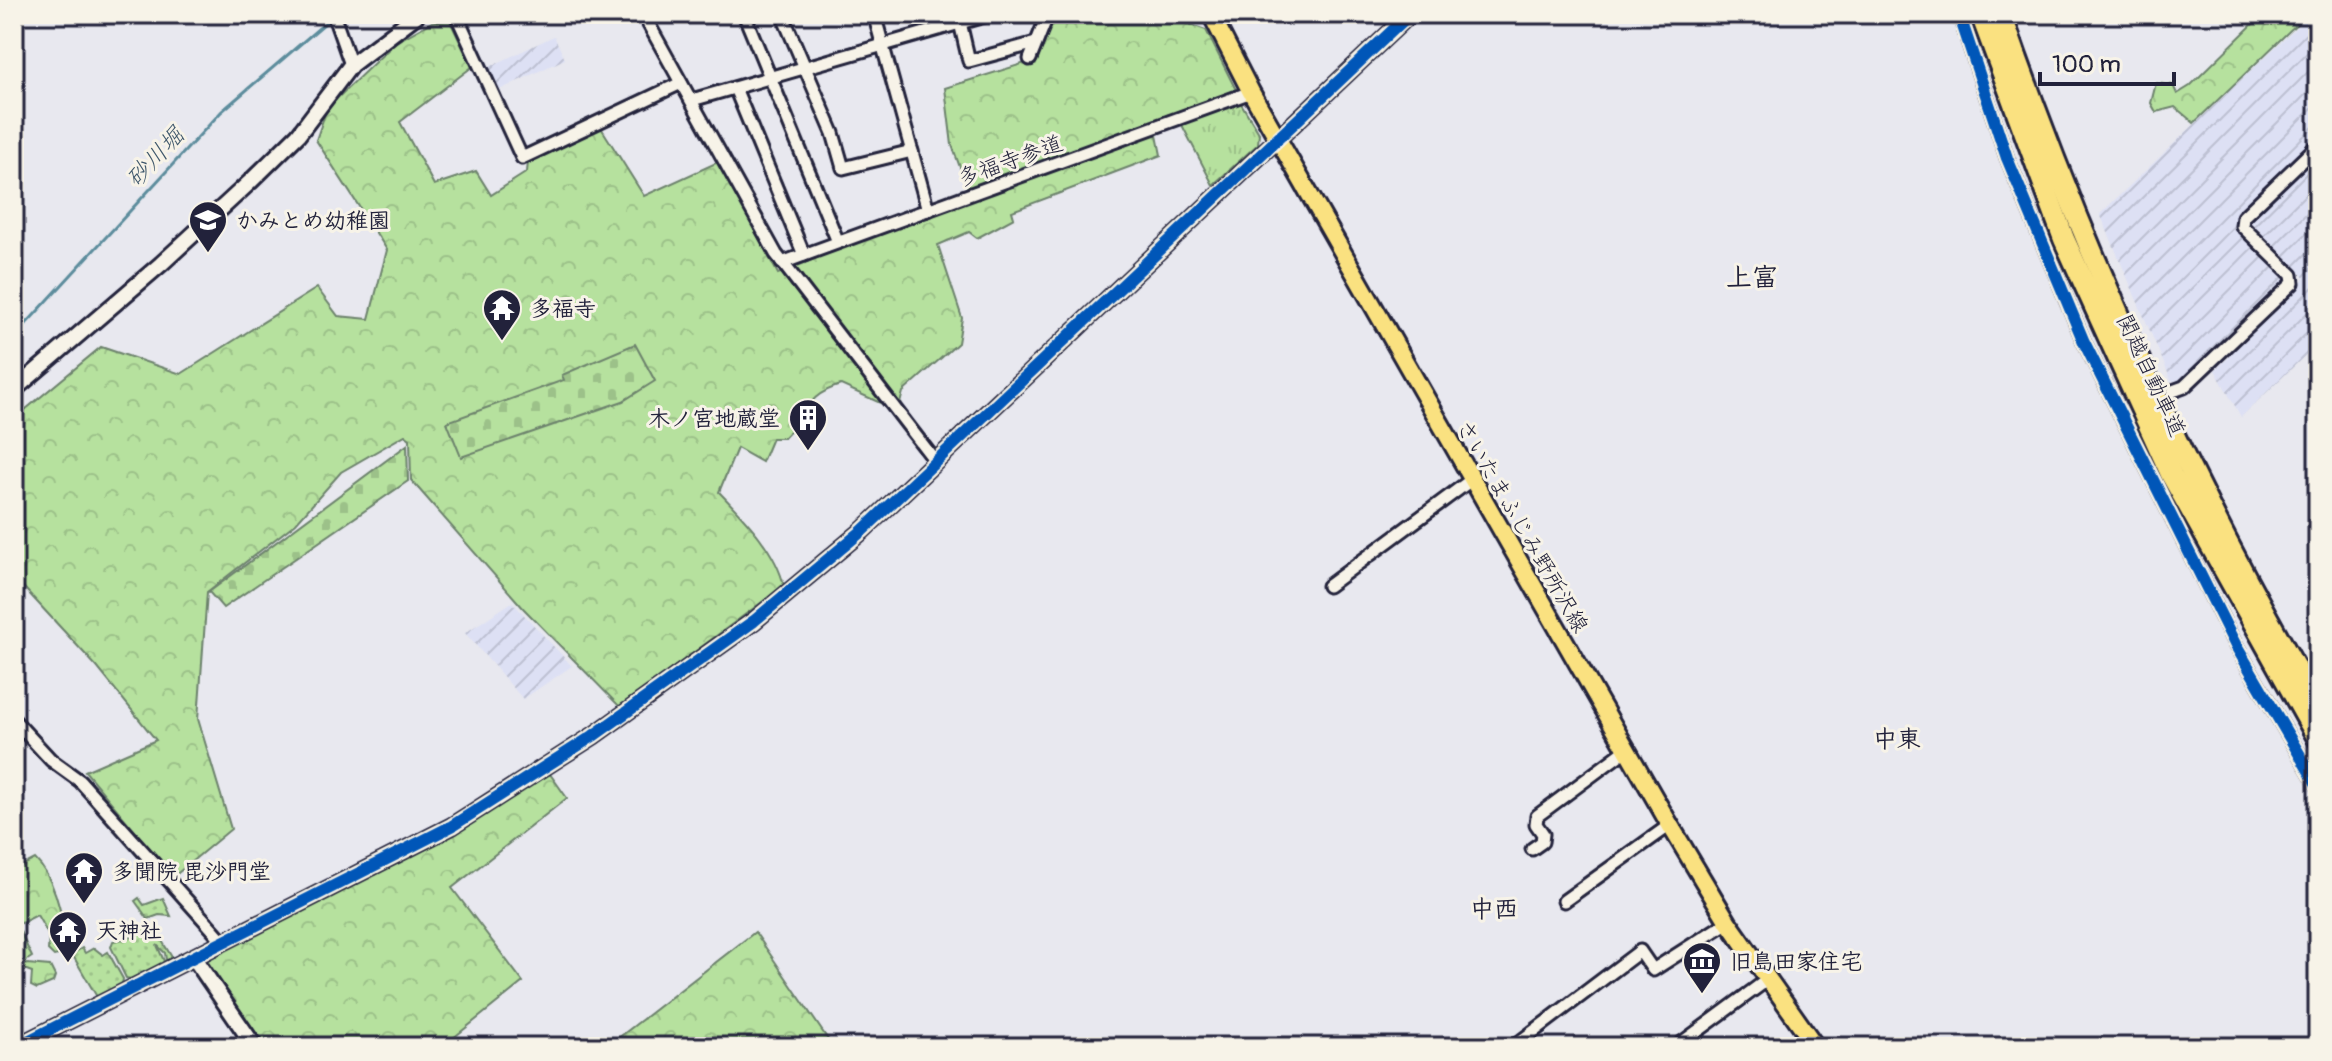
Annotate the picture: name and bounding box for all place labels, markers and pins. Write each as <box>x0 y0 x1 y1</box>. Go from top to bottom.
school or university icon: かみとめ幼稚園 <box>187 199 229 254</box>
place label: かみとめ幼稚園 <box>236 207 390 235</box>
temple icon: 多福寺 <box>481 287 523 342</box>
place label: 多福寺 <box>530 295 596 323</box>
building icon: 木ノ宮地蔵堂 <box>787 397 829 452</box>
place label: 木ノ宮地蔵堂 <box>648 405 780 433</box>
temple icon: 多聞院 毘沙門堂 <box>63 850 105 905</box>
place label: 多聞院 毘沙門堂 <box>112 858 271 886</box>
temple icon: 天神社 <box>47 909 89 964</box>
place label: 天神社 <box>96 917 162 945</box>
museum icon: 旧島田家住宅 <box>1681 940 1723 995</box>
place label: 旧島田家住宅 <box>1730 948 1862 976</box>

